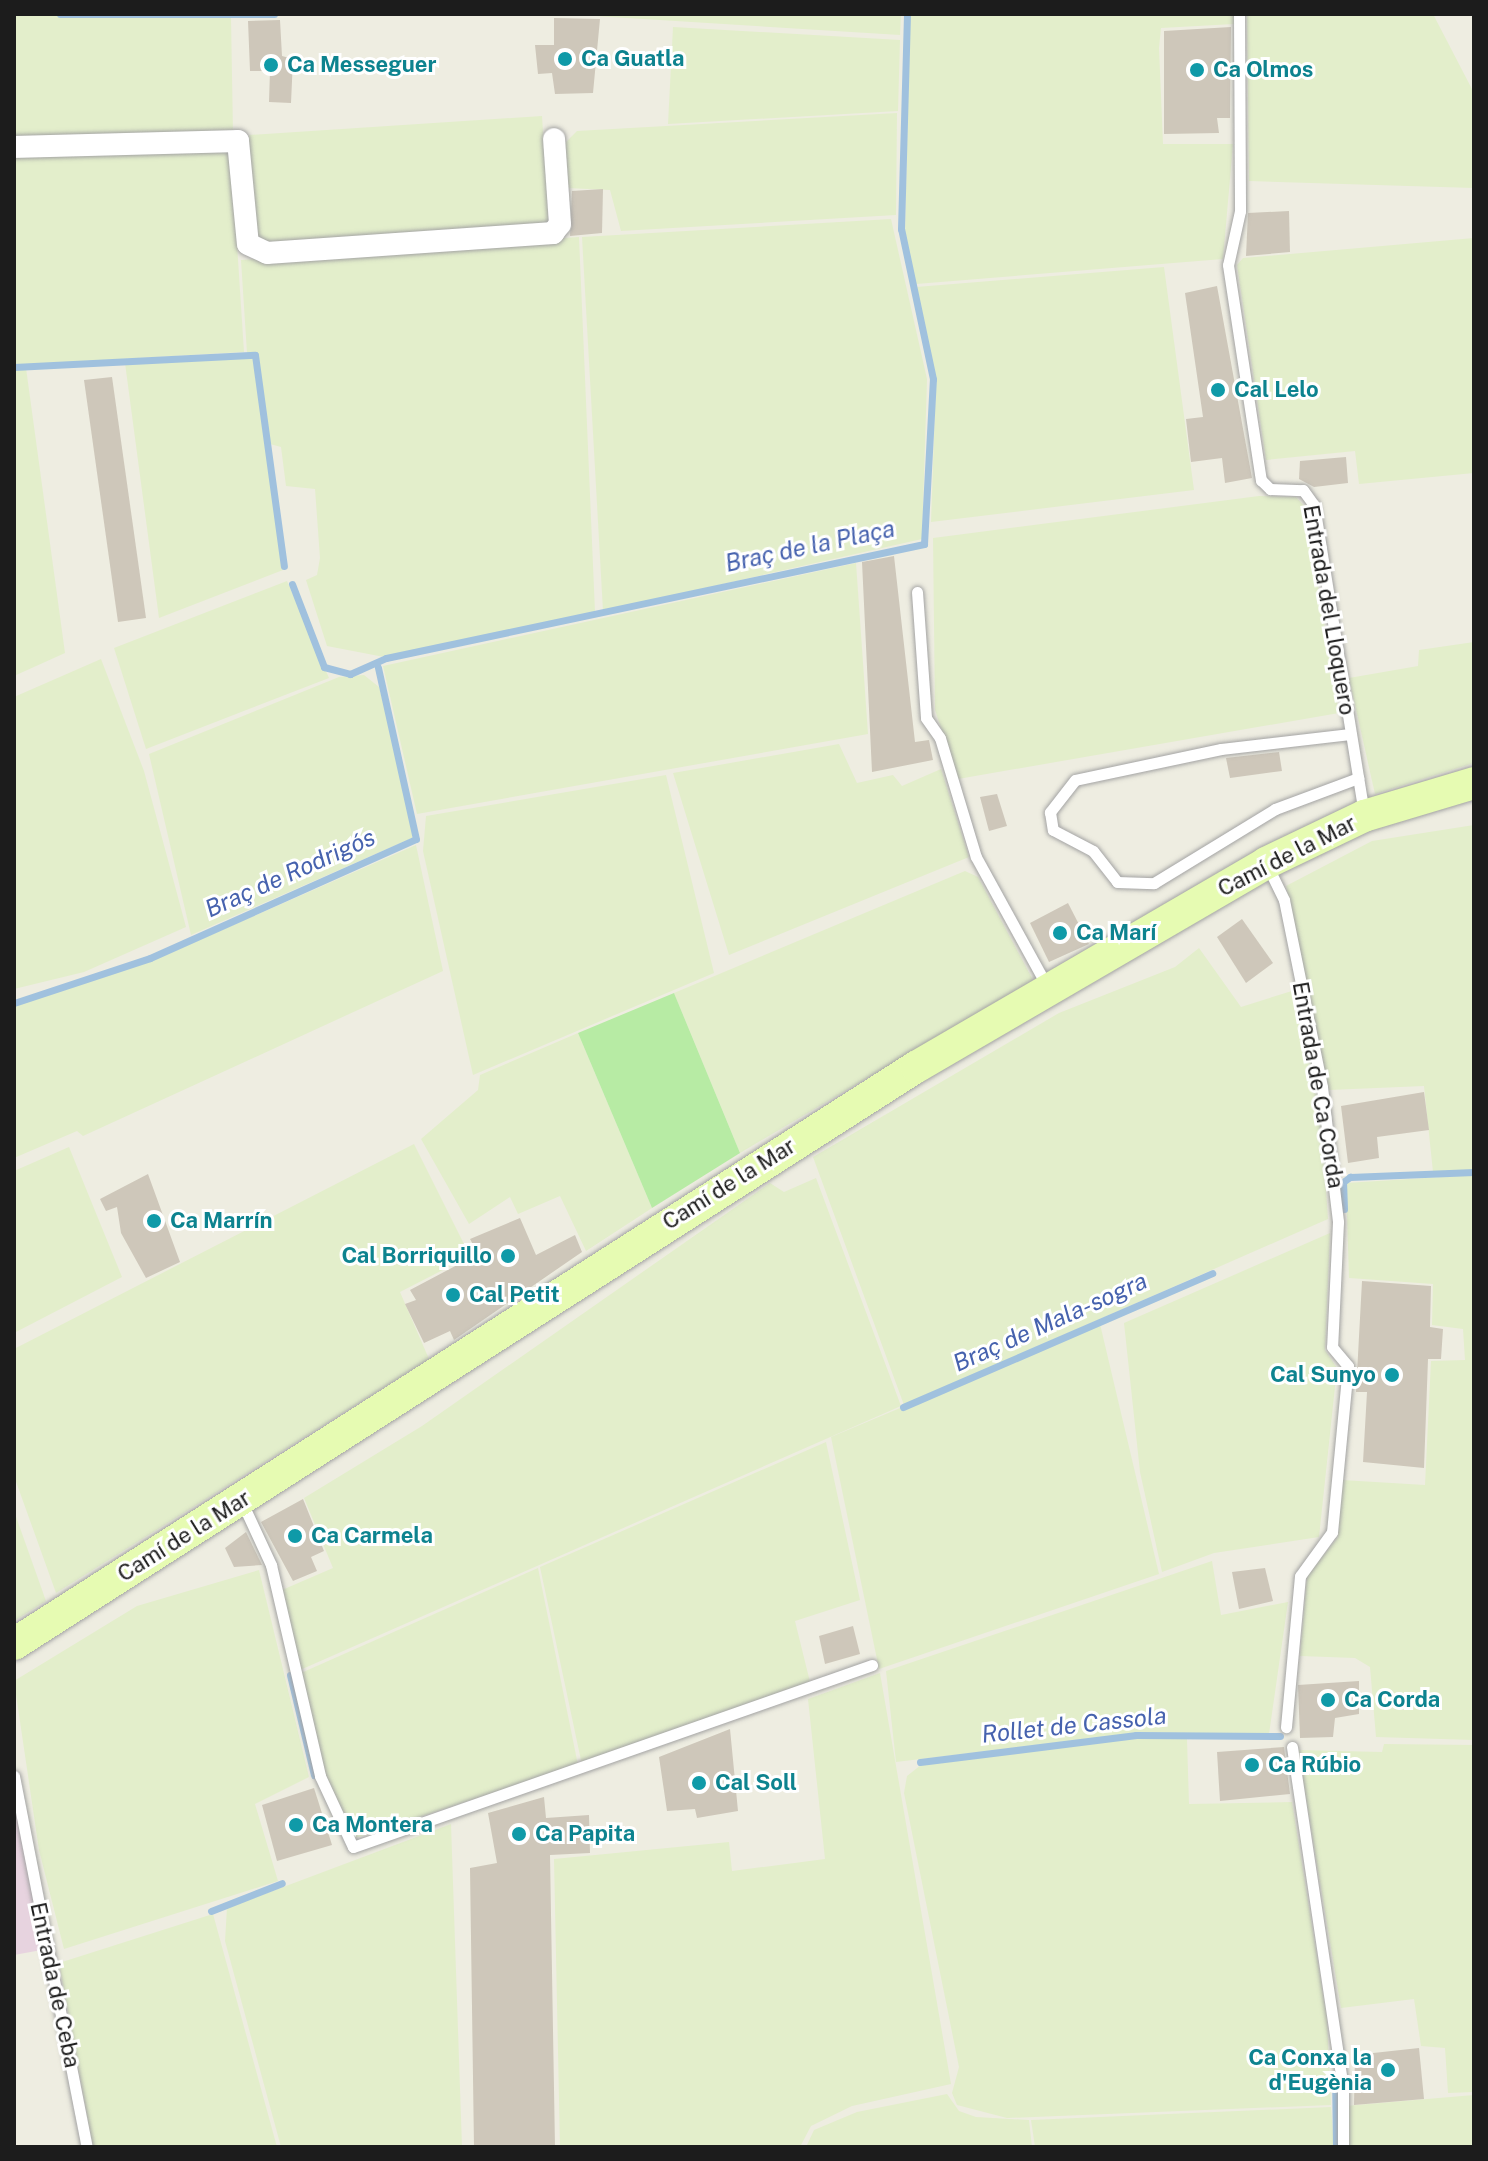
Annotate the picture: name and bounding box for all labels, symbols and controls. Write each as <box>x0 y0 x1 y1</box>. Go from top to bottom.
place label: Ca Guatla <box>581 46 685 72</box>
marker: Ca Guatla <box>556 50 574 68</box>
place label: Ca Messeguer <box>287 52 437 78</box>
marker: Ca Messeguer <box>262 56 280 74</box>
place label: Ca Olmos <box>1213 57 1313 83</box>
marker: Ca Olmos <box>1188 61 1206 79</box>
place label: Cal Lelo <box>1234 377 1319 403</box>
marker: Cal Lelo <box>1209 381 1227 399</box>
street label: Entrada del Lloquero <box>1297 503 1361 717</box>
water label: Braç de la Plaça <box>722 514 898 578</box>
street label: Camí de la Mar <box>1213 810 1361 902</box>
water label: Braç de Rodrigós <box>200 822 380 924</box>
place label: Ca Marí <box>1076 920 1156 946</box>
marker: Ca Marí <box>1051 924 1069 942</box>
street label: Entrada de Ca Corda <box>1287 979 1349 1191</box>
street label: Camí de la Mar <box>658 1133 800 1235</box>
place label: Ca Marrín <box>170 1208 273 1234</box>
marker: Ca Marrín <box>145 1212 163 1230</box>
place label: Cal Borriquillo <box>341 1243 492 1269</box>
marker: Cal Borriquillo <box>499 1247 517 1265</box>
water label: Braç de Mala-sogra <box>948 1266 1152 1378</box>
place label: Cal Petit <box>469 1282 560 1308</box>
marker: Cal Petit <box>444 1286 462 1304</box>
place label: Cal Sunyo <box>1270 1362 1376 1388</box>
marker: Cal Sunyo <box>1383 1366 1401 1384</box>
street label: Camí de la Mar <box>113 1485 255 1587</box>
place label: Ca Carmela <box>311 1523 433 1549</box>
marker: Ca Carmela <box>286 1527 304 1545</box>
place label: Ca Corda <box>1344 1687 1440 1713</box>
marker: Ca Corda <box>1319 1691 1337 1709</box>
water label: Rollet de Cassola <box>980 1701 1168 1749</box>
place label: Ca Rúbio <box>1268 1752 1361 1778</box>
marker: Ca Rúbio <box>1243 1756 1261 1774</box>
place label: Cal Soll <box>715 1770 797 1796</box>
marker: Cal Soll <box>690 1774 708 1792</box>
place label: Ca Montera <box>312 1812 433 1838</box>
marker: Ca Montera <box>287 1816 305 1834</box>
place label: Ca Papita <box>535 1821 635 1847</box>
marker: Ca Papita <box>510 1825 528 1843</box>
street label: Entrada de Ceba <box>25 1900 85 2070</box>
place label: Ca Conxa la d'Eugènia <box>1248 2044 1372 2096</box>
marker: Ca Conxa la d'Eugènia <box>1379 2061 1397 2079</box>

